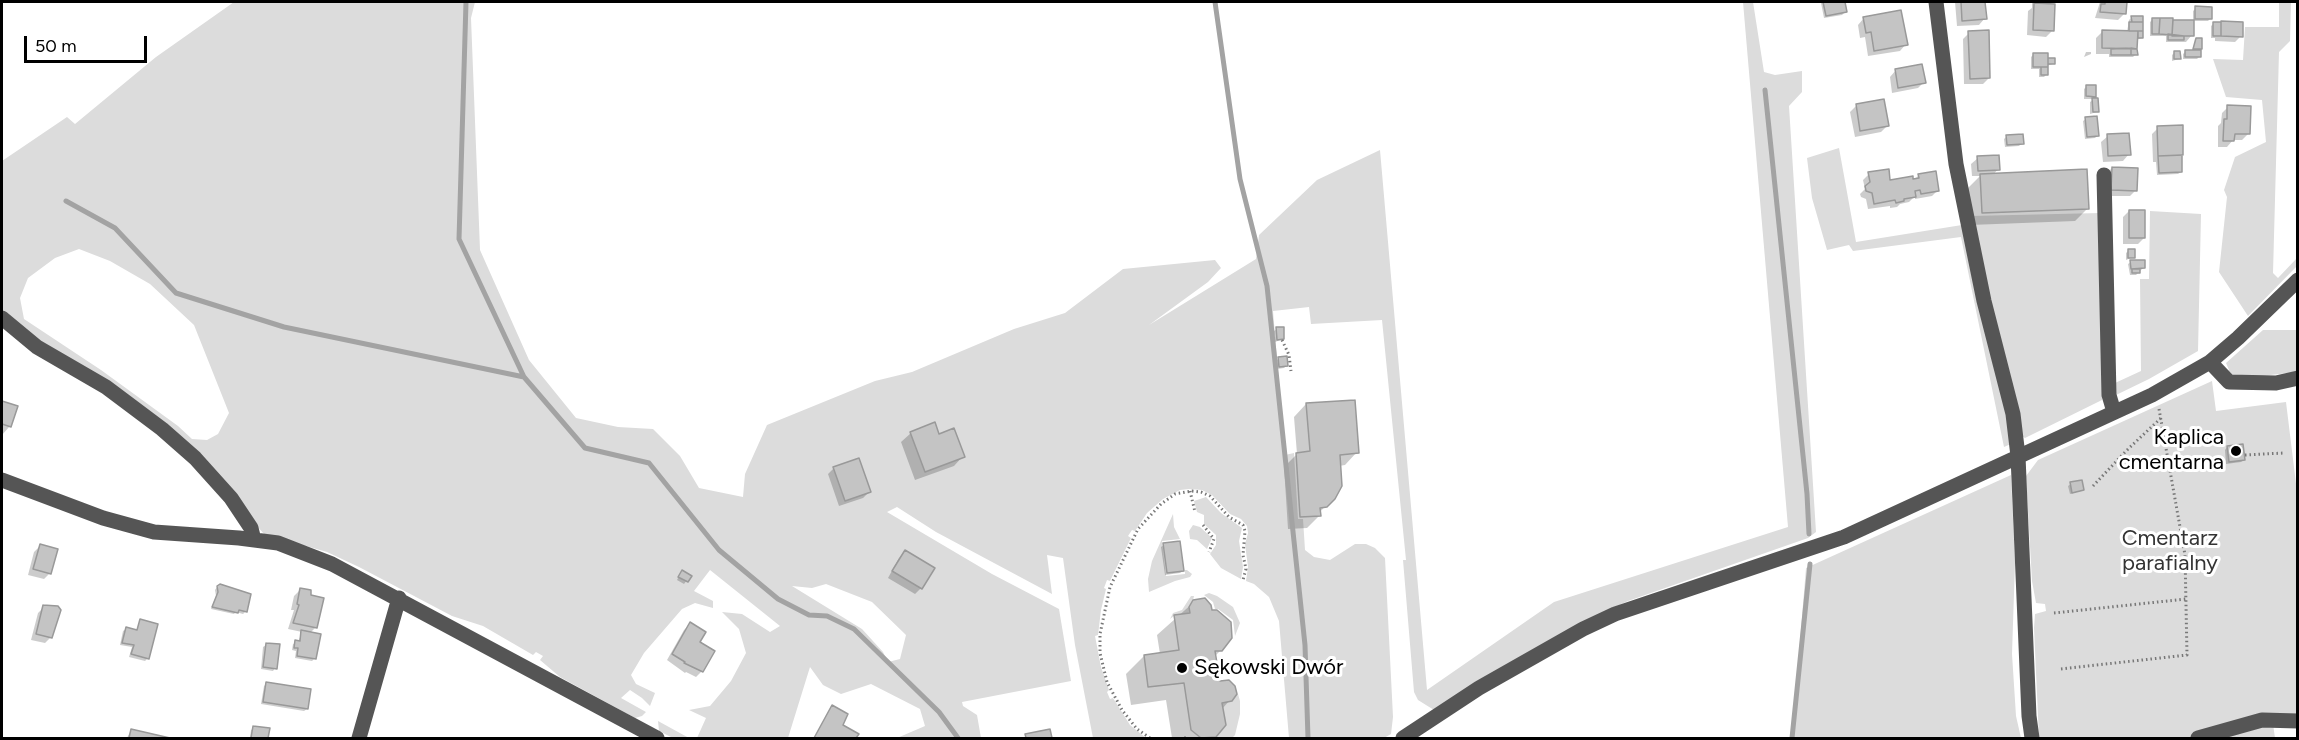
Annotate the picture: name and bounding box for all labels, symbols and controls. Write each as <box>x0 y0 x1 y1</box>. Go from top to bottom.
scale bar <box>27 24 150 62</box>
text: 50 m <box>35 35 77 57</box>
place label: Kaplica cmentarna <box>2119 425 2224 476</box>
marker: Kaplica cmentarna <box>2229 444 2243 458</box>
park label: Cmentarz parafialny <box>2122 526 2218 578</box>
place label: Sękowski Dwór <box>1194 655 1343 681</box>
marker: Sękowski Dwór <box>1175 661 1189 675</box>

